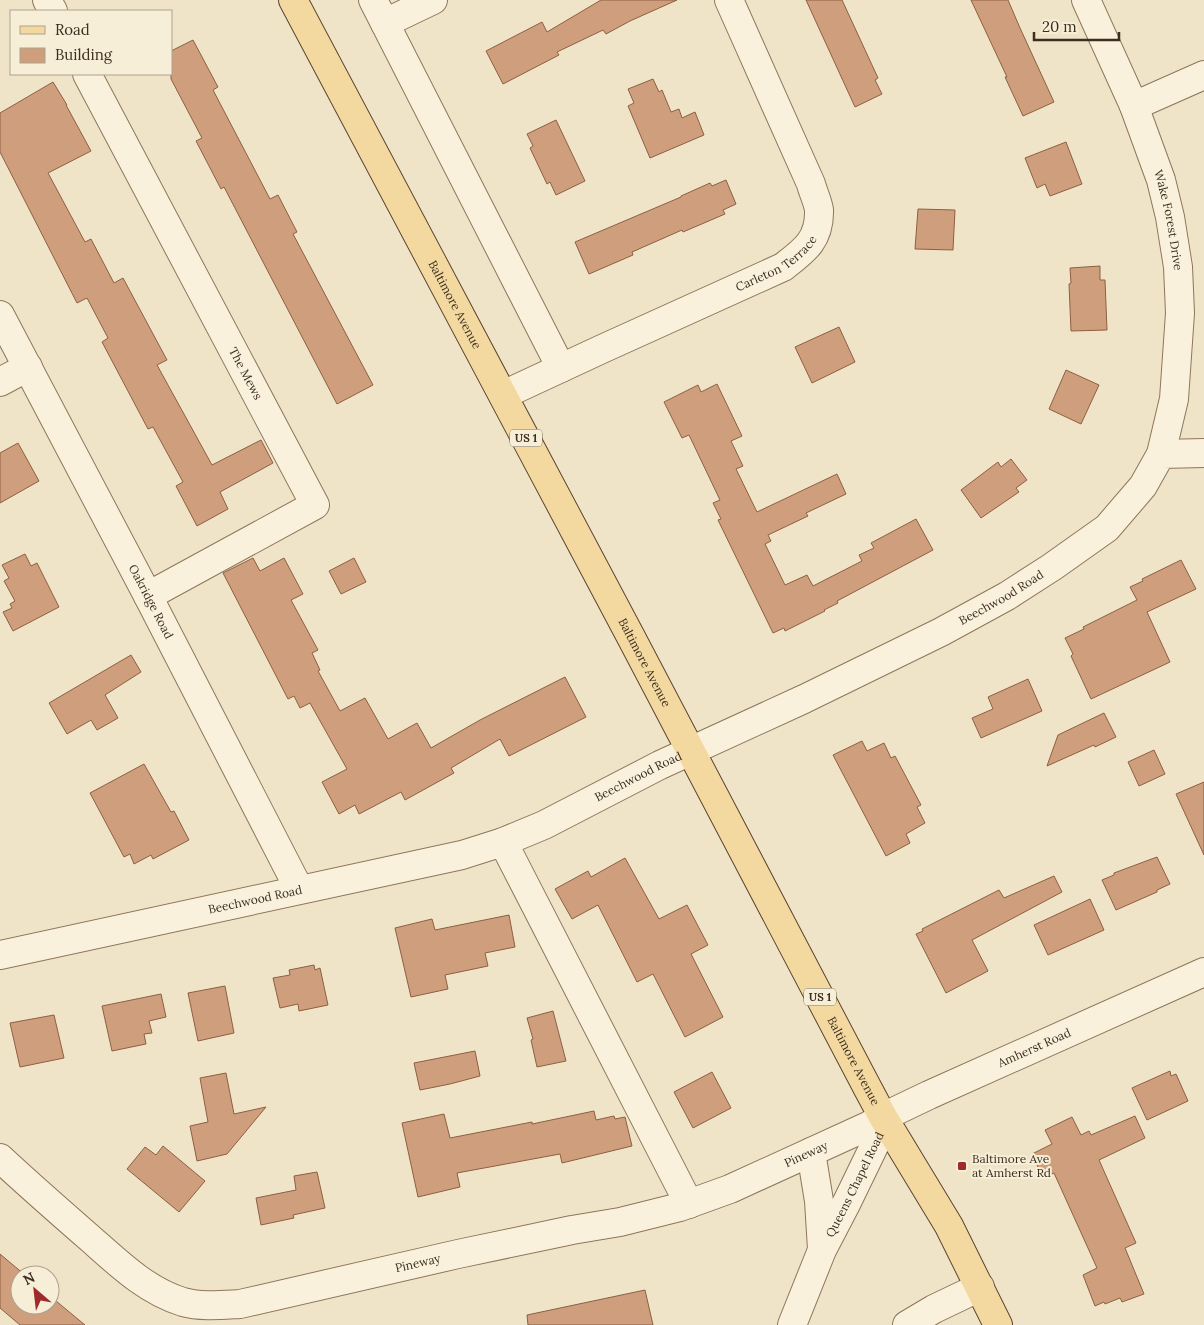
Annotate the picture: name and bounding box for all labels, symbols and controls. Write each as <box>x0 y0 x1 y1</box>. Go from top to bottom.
legend <box>10 10 172 75</box>
scale bar <box>1034 10 1119 42</box>
text: 20 m <box>1042 17 1077 36</box>
text: Road <box>55 20 90 39</box>
text: Building <box>55 45 113 64</box>
street label: Wake Forest Drive <box>1151 168 1186 271</box>
street label: Carleton Terrace <box>733 232 820 294</box>
street label: Baltimore Avenue <box>425 258 485 352</box>
street label: The Mews <box>226 345 266 403</box>
road number: US 1 <box>510 429 542 446</box>
street label: Oakridge Road <box>126 562 177 641</box>
street label: Beechwood Road <box>956 566 1046 628</box>
street label: Baltimore Avenue <box>615 615 675 710</box>
street label: Beechwood Road <box>592 748 684 805</box>
street label: Beechwood Road <box>207 882 303 917</box>
road number: US 1 <box>804 989 836 1006</box>
street label: Baltimore Avenue <box>824 1014 884 1108</box>
street label: Amherst Road <box>994 1025 1073 1071</box>
street label: Queens Chapel Road <box>822 1129 887 1240</box>
street label: Pineway <box>782 1137 831 1170</box>
place label: Baltimore Ave at Amherst Rd <box>972 1151 1051 1180</box>
marker: Baltimore Ave at Amherst Rd <box>956 1160 968 1172</box>
street label: Pineway <box>393 1250 443 1275</box>
north arrow <box>10 1265 60 1315</box>
text: N <box>20 1268 38 1289</box>

